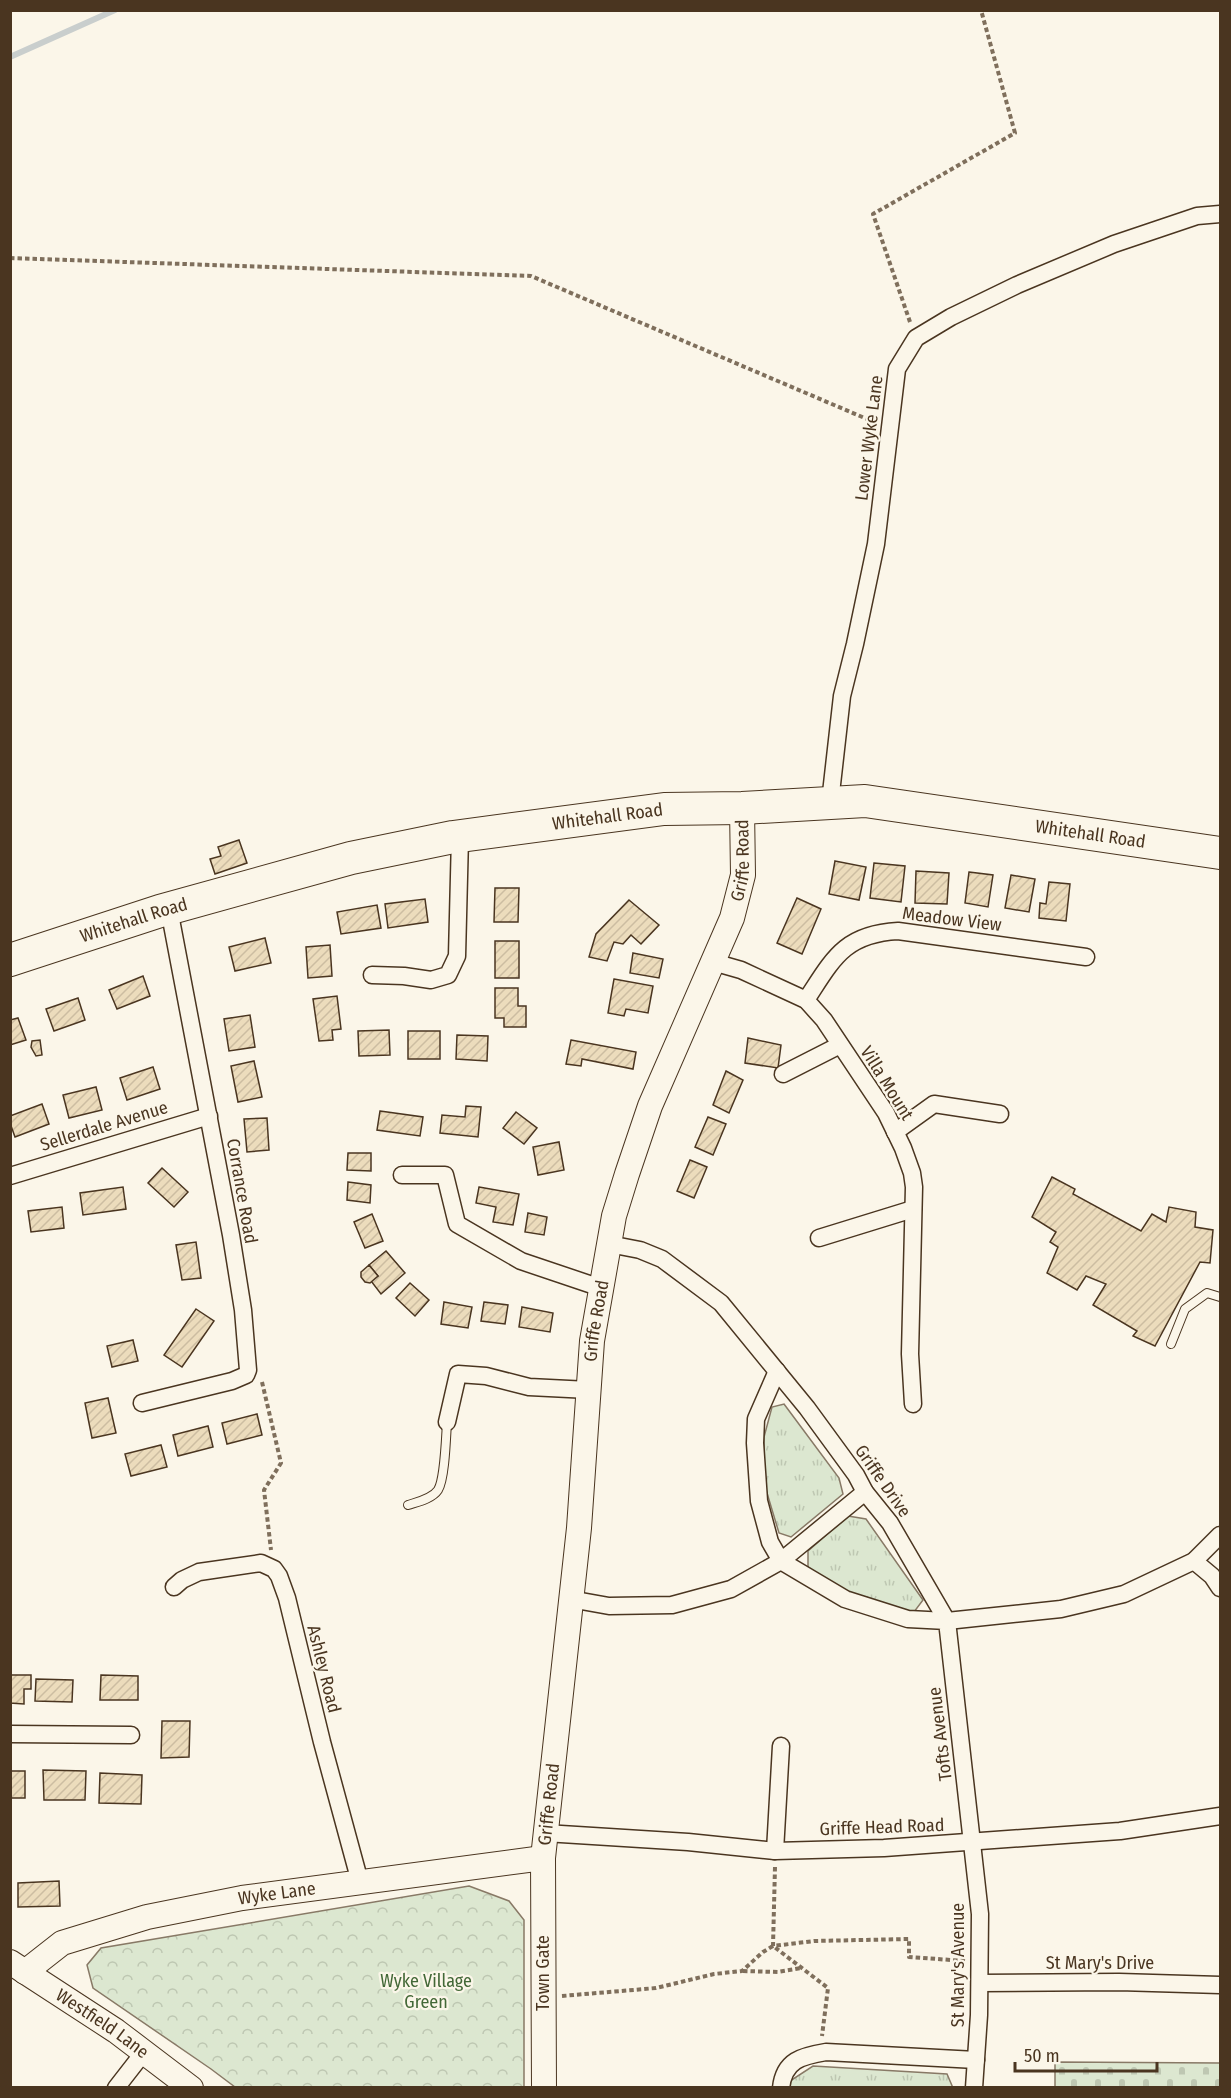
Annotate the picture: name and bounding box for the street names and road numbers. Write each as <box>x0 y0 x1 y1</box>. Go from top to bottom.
street label: Lower Wyke Lane <box>850 374 888 502</box>
street label: Whitehall Road <box>551 798 664 835</box>
street label: Whitehall Road <box>1034 815 1147 853</box>
street label: Griffe Road <box>726 819 754 904</box>
street label: Whitehall Road <box>77 893 190 947</box>
street label: Meadow View <box>901 902 1003 936</box>
street label: Villa Mount <box>856 1042 918 1124</box>
street label: Sellerdale Avenue <box>38 1096 170 1156</box>
street label: Corrance Road <box>222 1137 262 1245</box>
street label: Griffe Road <box>580 1278 614 1362</box>
street label: Griffe Drive <box>850 1441 916 1521</box>
street label: Ashley Road <box>302 1623 346 1715</box>
street label: Tofts Avenue <box>923 1686 957 1782</box>
street label: Griffe Road <box>533 1762 564 1847</box>
street label: Griffe Head Road <box>819 1814 945 1840</box>
street label: Wyke Lane <box>237 1877 317 1909</box>
street label: St Mary's Avenue <box>947 1903 969 2027</box>
street label: Town Gate <box>532 1935 554 2011</box>
street label: St Mary's Drive <box>1046 1952 1154 1974</box>
street label: Westfield Lane <box>52 1984 153 2063</box>

